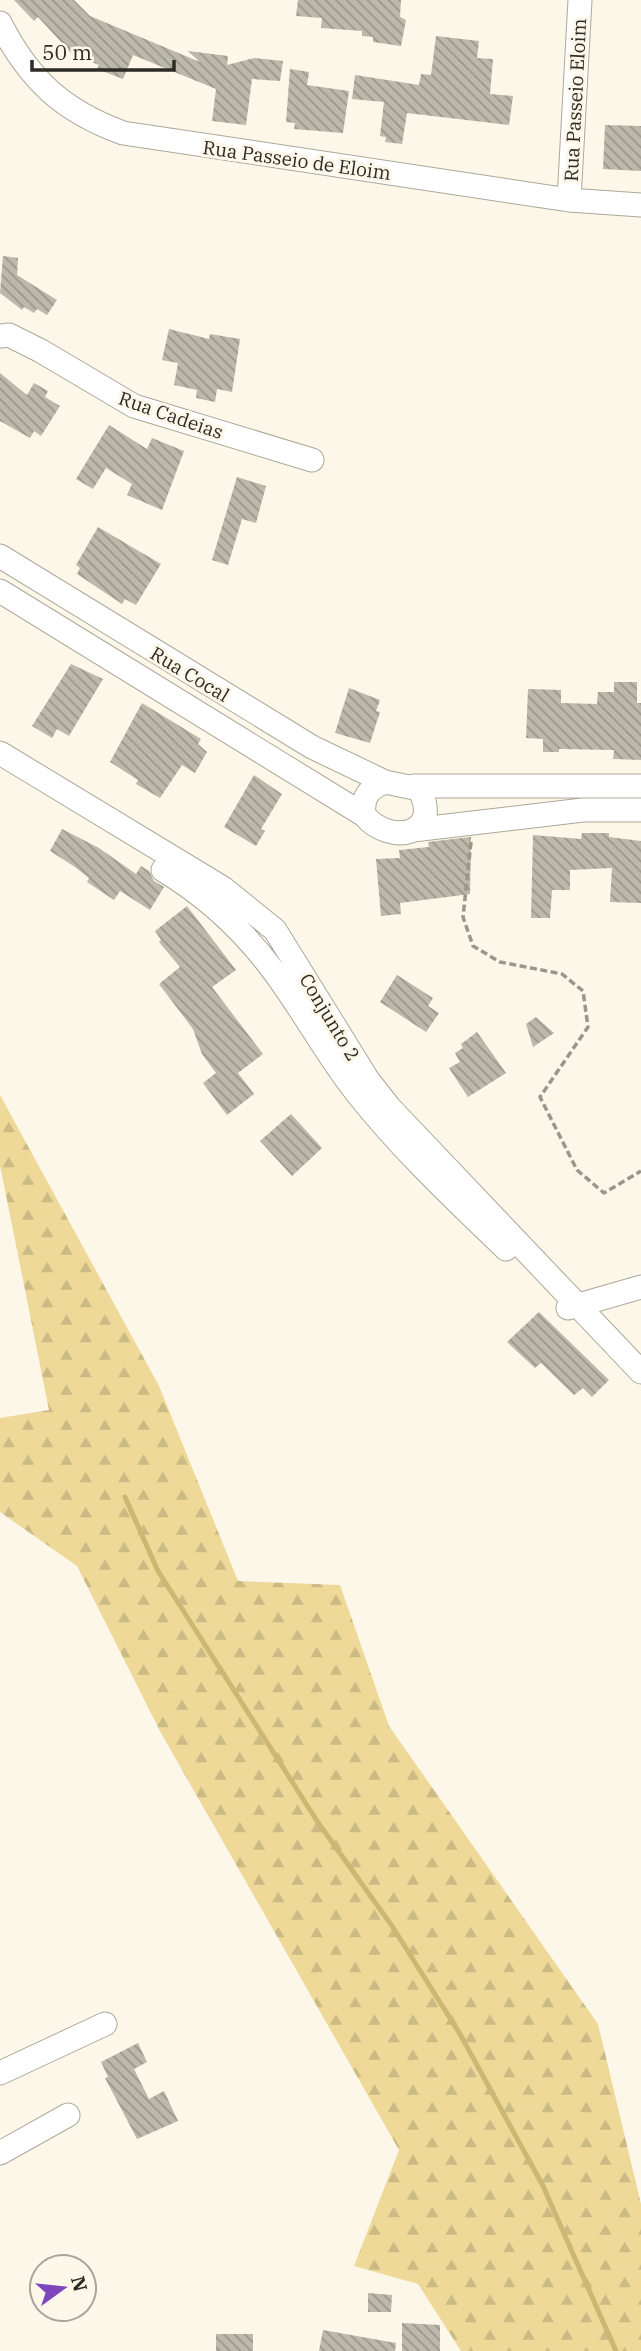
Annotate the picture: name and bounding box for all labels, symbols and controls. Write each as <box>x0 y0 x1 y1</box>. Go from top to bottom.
street label: Rua Passeio Eloim <box>559 18 591 182</box>
scale bar <box>32 28 173 72</box>
text: 50 m <box>42 38 92 66</box>
street label: Rua Passeio de Eloim <box>201 135 393 185</box>
street label: Rua Cadeias <box>116 386 226 444</box>
street label: Rua Cocal <box>146 641 234 707</box>
street label: Conjunto 2 <box>295 969 365 1065</box>
north arrow <box>28 2253 98 2323</box>
text: N <box>66 2273 93 2294</box>

